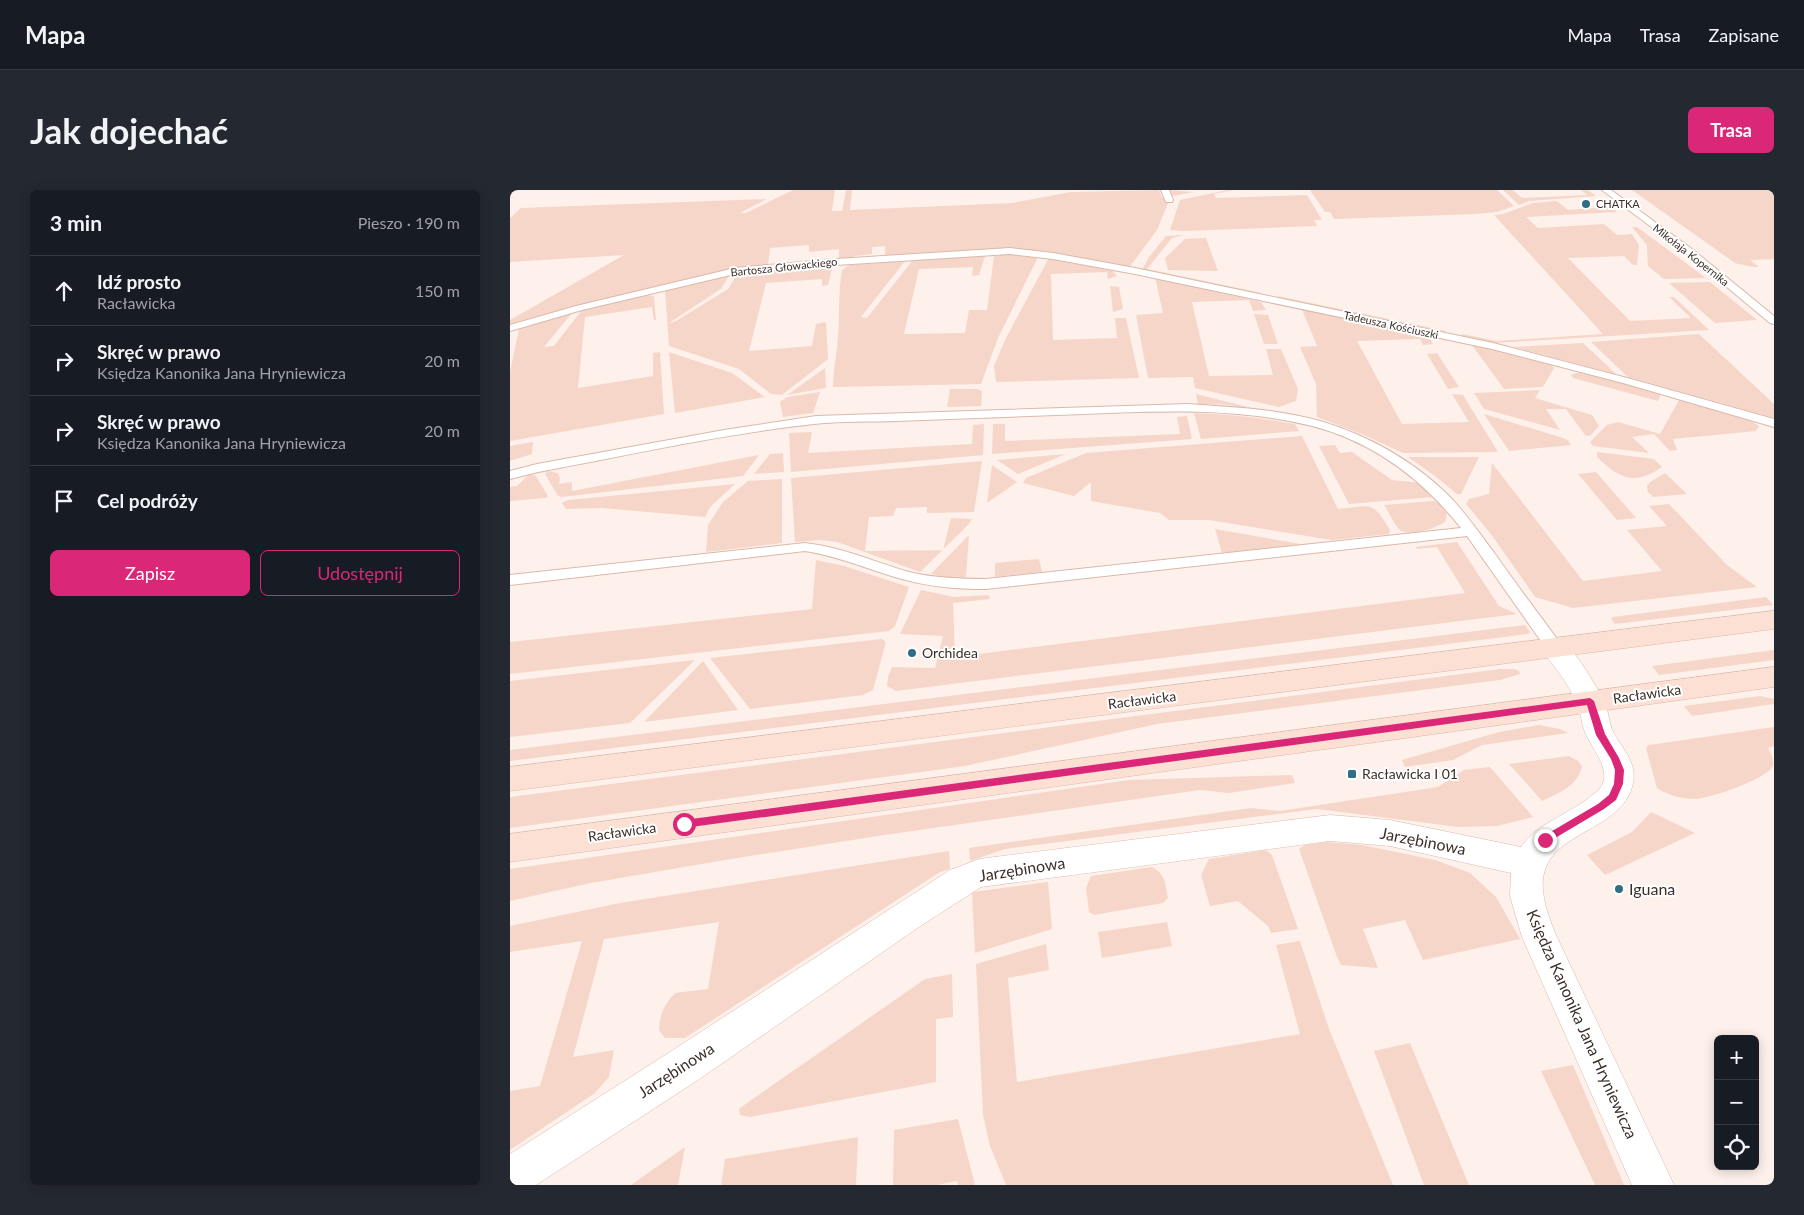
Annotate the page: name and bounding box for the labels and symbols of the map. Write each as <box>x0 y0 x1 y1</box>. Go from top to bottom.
place label: CHATKA <box>1596 197 1640 210</box>
marker: CHATKA <box>1580 198 1592 210</box>
street label: Mikołaja Kopernika <box>1651 221 1732 288</box>
street label: Bartosza Głowackiego <box>730 254 838 279</box>
street label: Tadeusza Kościuszki <box>1342 308 1440 341</box>
place label: Orchidea <box>922 644 978 661</box>
marker: Orchidea <box>906 647 918 659</box>
street label: Racławicka <box>1612 680 1682 707</box>
street label: Racławicka <box>1107 687 1177 712</box>
place label: Racławicka I 01 <box>1362 765 1458 782</box>
marker: Racławicka I 01 <box>1346 768 1358 780</box>
route start <box>673 813 696 836</box>
street label: Racławicka <box>587 818 657 845</box>
street label: Jarzębinowa <box>1379 823 1468 858</box>
route end <box>1534 829 1557 852</box>
street label: Jarzębinowa <box>978 852 1066 885</box>
place label: Iguana <box>1629 879 1675 898</box>
marker: Iguana <box>1613 883 1625 895</box>
street label: Księdza Kanonika Jana Hryniewicza <box>1523 906 1642 1141</box>
street label: Jarzębinowa <box>634 1038 717 1101</box>

